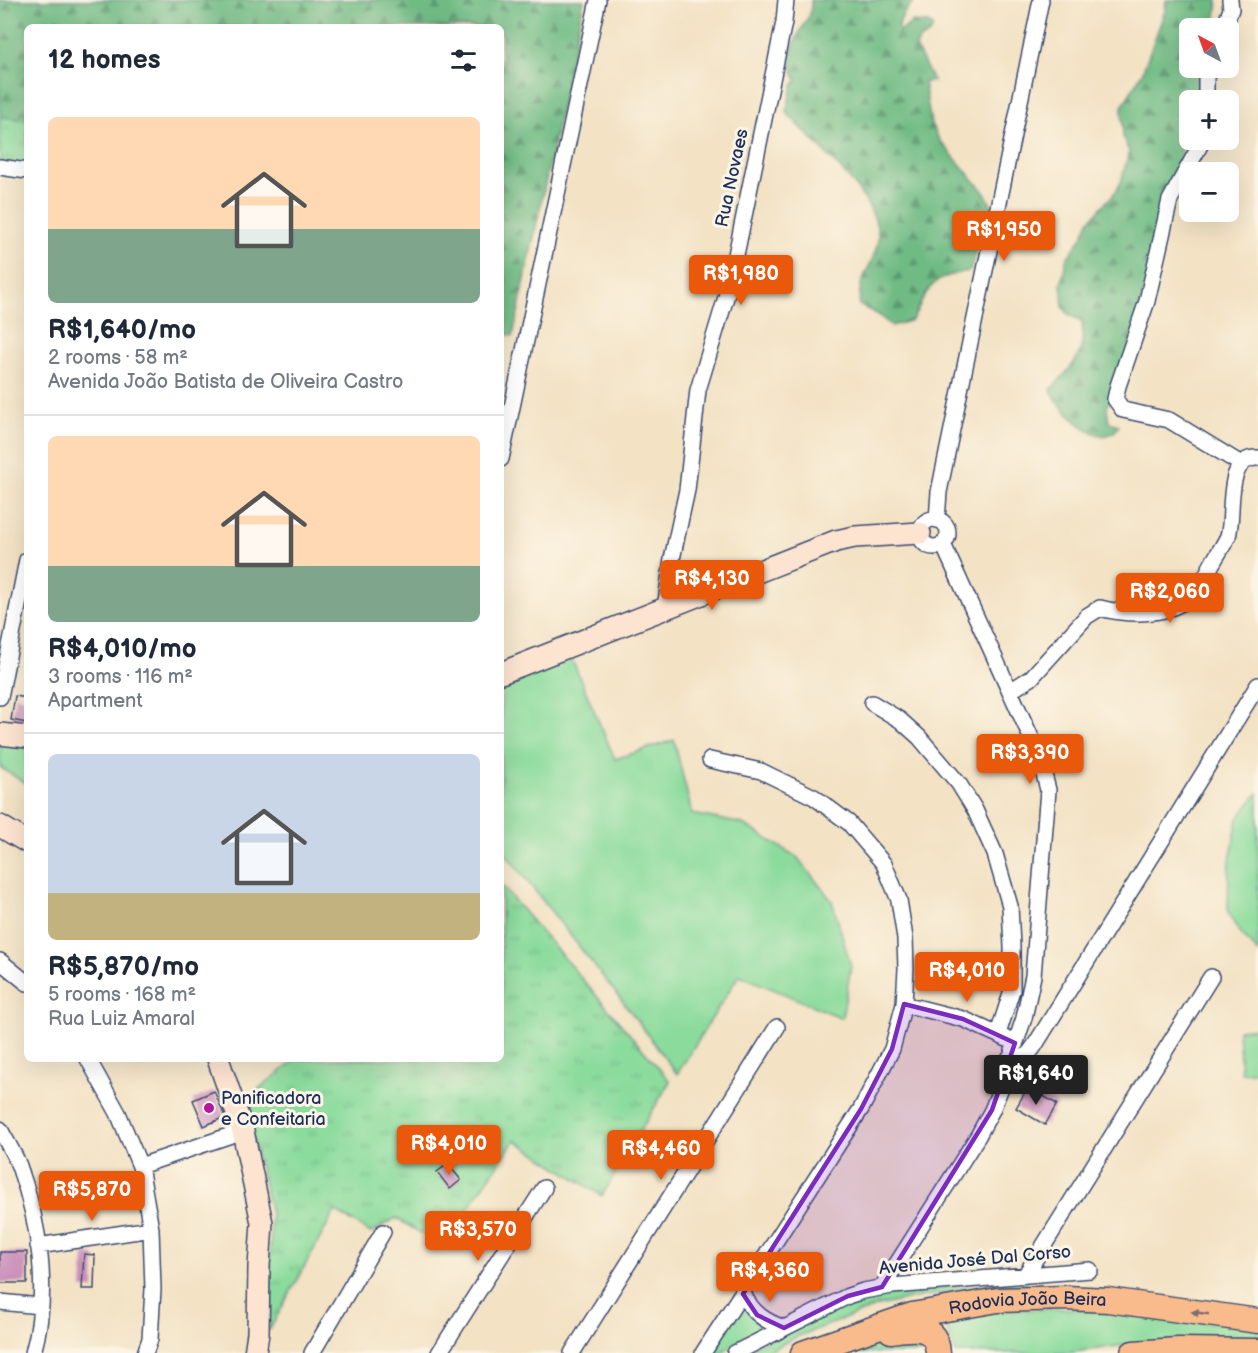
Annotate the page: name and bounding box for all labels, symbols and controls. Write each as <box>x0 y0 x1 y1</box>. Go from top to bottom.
north arrow <box>1179 18 1239 78</box>
map controls <box>1179 18 1239 222</box>
icon: filters <box>447 44 480 77</box>
text: 12 homes <box>48 45 160 76</box>
button: + <box>1179 90 1239 150</box>
street label: Rua Novaes <box>711 127 753 229</box>
icon: home <box>210 156 318 264</box>
button: − <box>1179 162 1239 222</box>
pin: R$1,950 <box>949 211 1059 262</box>
text: R$1,950 <box>966 218 1042 242</box>
pin: R$1,980 <box>686 255 796 306</box>
text: R$1,980 <box>703 262 779 286</box>
text: R$1,640/mo <box>48 315 196 346</box>
text: 2 rooms · 58 m² <box>48 346 188 370</box>
text: Avenida João Batista de Oliveira Castro <box>48 370 403 394</box>
icon: home <box>210 475 318 583</box>
pin: R$4,130 <box>657 560 767 611</box>
text: R$4,130 <box>674 567 750 591</box>
pin: R$2,060 <box>1115 573 1225 624</box>
text: R$2,060 <box>1130 580 1210 604</box>
text: R$4,010/mo <box>48 634 197 665</box>
text: 3 rooms · 116 m² <box>48 665 193 689</box>
text: Apartment <box>48 689 143 713</box>
pin: R$3,390 <box>975 734 1085 785</box>
text: R$3,390 <box>991 741 1069 765</box>
icon: home <box>210 793 318 901</box>
text: R$5,870/mo <box>48 952 199 983</box>
pin: R$4,010 <box>912 952 1022 1003</box>
text: R$4,010 <box>929 959 1005 983</box>
text: 5 rooms · 168 m² <box>48 983 196 1007</box>
text: Rua Luiz Amaral <box>48 1007 195 1031</box>
pin: R$1,640 <box>981 1055 1091 1106</box>
text: R$1,640 <box>998 1062 1074 1086</box>
place label: Panificadora e Confeitaria <box>221 1088 326 1130</box>
marker: Panificadora e Confeitaria <box>202 1101 216 1115</box>
pin: R$4,010 <box>394 1125 504 1176</box>
pin: R$4,460 <box>606 1130 716 1181</box>
text: R$4,010 <box>411 1132 487 1156</box>
text: R$4,460 <box>621 1137 701 1161</box>
pin: R$5,870 <box>37 1171 147 1222</box>
text: R$5,870 <box>53 1178 131 1202</box>
pin: R$3,570 <box>423 1211 533 1262</box>
text: R$3,570 <box>439 1218 517 1242</box>
street label: Avenida José Dal Corso <box>878 1241 1072 1279</box>
pin: R$4,360 <box>715 1252 825 1303</box>
text: R$4,360 <box>730 1259 810 1283</box>
street label: Rodovia João Beira <box>947 1287 1107 1319</box>
one-way arrow <box>1190 1308 1209 1317</box>

